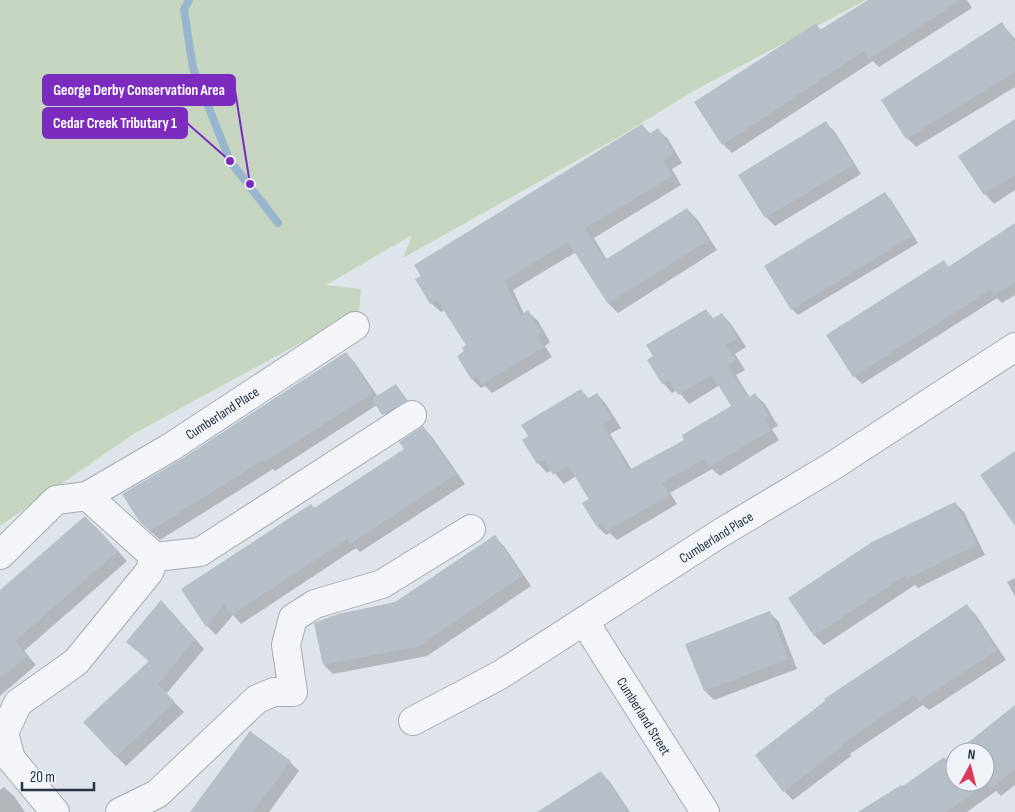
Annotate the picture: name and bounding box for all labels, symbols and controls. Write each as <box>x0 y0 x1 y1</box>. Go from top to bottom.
callout: George Derby Conservation Area <box>43 75 235 105</box>
text: George Derby Conservation Area <box>53 81 225 100</box>
callout: Cedar Creek Tributary 1 <box>43 108 187 138</box>
text: Cedar Creek Tributary 1 <box>53 114 177 133</box>
street label: Cumberland Place <box>182 383 262 443</box>
street label: Cumberland Place <box>676 508 756 567</box>
street label: Cumberland Street <box>613 674 674 758</box>
north arrow <box>945 742 995 792</box>
text: N <box>967 746 976 763</box>
scale bar <box>22 760 95 792</box>
text: 20 m <box>30 768 55 787</box>

